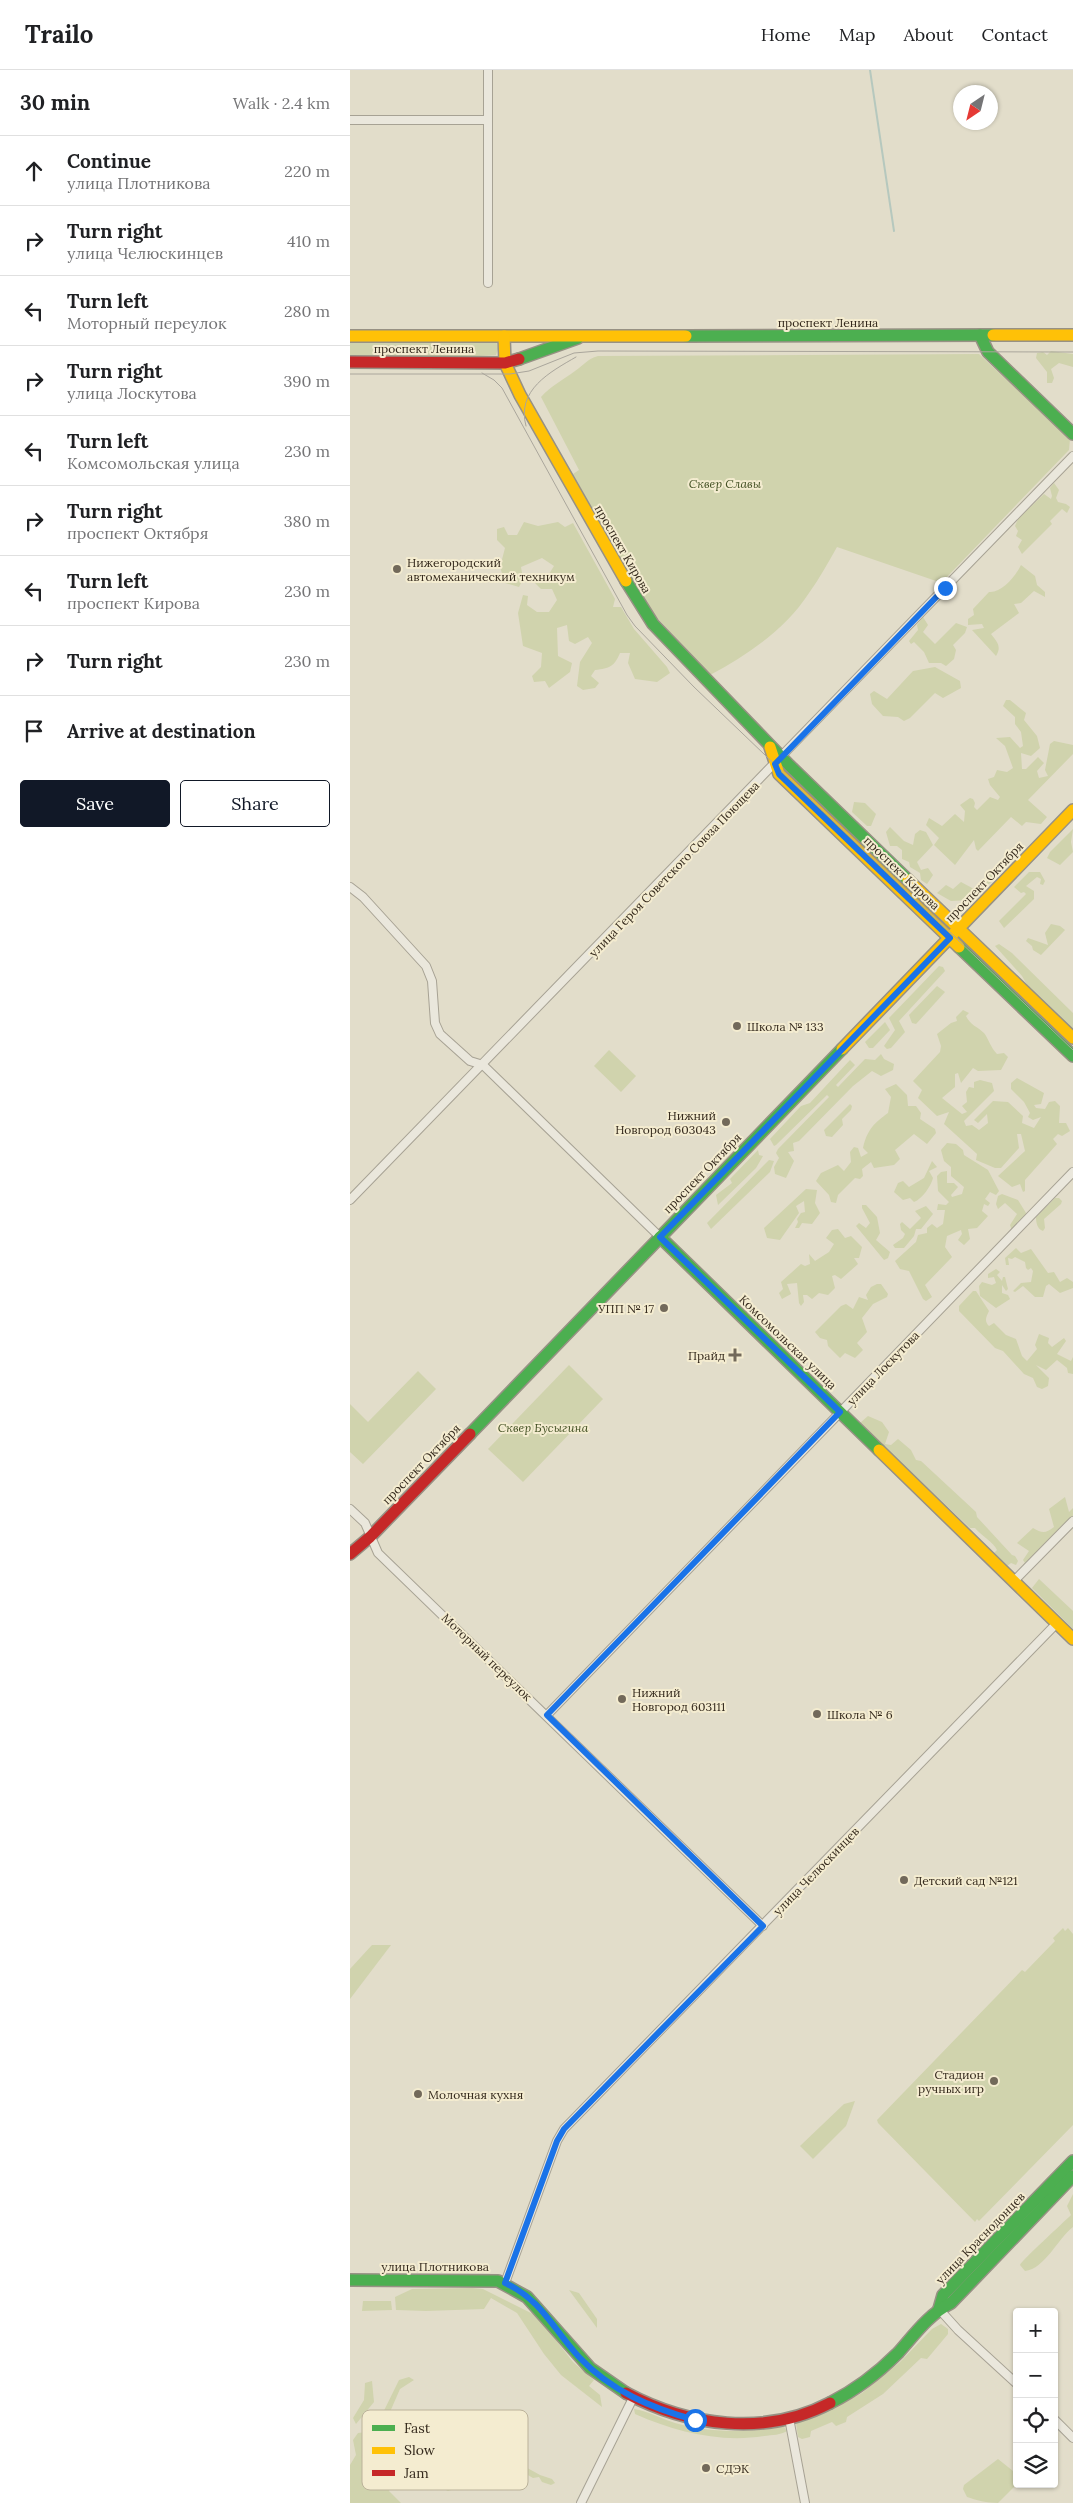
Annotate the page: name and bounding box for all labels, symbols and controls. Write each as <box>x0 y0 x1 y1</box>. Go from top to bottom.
text: Trailo <box>25 19 93 50</box>
text: Home <box>761 23 811 46</box>
text: Map <box>839 23 875 46</box>
text: About <box>903 23 953 46</box>
text: Contact <box>981 23 1048 46</box>
north arrow <box>953 85 998 130</box>
text: 30 min <box>20 89 90 116</box>
text: Walk · 2.4 km <box>233 93 330 113</box>
text: Continue <box>67 149 151 173</box>
icon: ahead <box>20 157 48 185</box>
text: 220 m <box>284 161 330 181</box>
text: улица Плотникова <box>67 173 211 193</box>
text: Turn right <box>67 219 163 243</box>
icon: right <box>20 227 48 255</box>
text: 410 m <box>287 231 330 251</box>
text: улица Челюскинцев <box>67 243 223 263</box>
text: Turn left <box>67 289 148 313</box>
icon: left <box>20 297 48 325</box>
text: 280 m <box>284 301 330 321</box>
text: Моторный переулок <box>67 313 226 333</box>
street label: проспект Ленина <box>778 315 878 330</box>
street label: проспект Ленина <box>374 341 474 356</box>
text: Turn right <box>67 359 163 383</box>
icon: right <box>20 367 48 395</box>
text: 390 m <box>283 371 330 391</box>
text: улица Лоскутова <box>67 383 197 403</box>
text: Turn left <box>67 429 148 453</box>
icon: left <box>20 437 48 465</box>
text: 230 m <box>284 441 330 461</box>
text: Комсомольская улица <box>67 453 240 473</box>
park label: Сквер Славы <box>689 476 762 491</box>
text: Turn right <box>67 499 163 523</box>
street label: проспект Кирова <box>592 502 654 596</box>
icon: right <box>20 507 48 535</box>
text: 380 m <box>284 511 330 531</box>
text: проспект Октября <box>67 523 208 543</box>
place label: Нижегородский автомеханический техникум <box>407 555 575 584</box>
marker: Нижегородский автомеханический техникум <box>391 563 403 575</box>
text: Turn left <box>67 569 148 593</box>
icon: left <box>20 577 48 605</box>
route end <box>934 577 957 600</box>
text: 230 m <box>284 581 330 601</box>
text: проспект Кирова <box>67 593 200 613</box>
icon: right <box>20 647 48 675</box>
text: Turn right <box>67 649 163 673</box>
text: 230 m <box>284 651 330 671</box>
icon: arrive <box>20 717 48 745</box>
text: Arrive at destination <box>67 719 256 743</box>
street label: улица Героя Советского Союза Поющева <box>586 778 762 960</box>
button: Save <box>20 780 170 827</box>
button: Share <box>180 780 330 827</box>
street label: проспект Кирова <box>861 833 943 913</box>
street label: проспект Октября <box>942 839 1026 925</box>
place label: Школа № 133 <box>747 1019 824 1034</box>
marker: Школа № 133 <box>731 1020 743 1032</box>
place label: Нижний Новгород 603043 <box>615 1108 716 1137</box>
marker: Нижний Новгород 603043 <box>720 1116 732 1128</box>
street label: проспект Октября <box>660 1130 744 1216</box>
street label: Комсомольская улица <box>736 1292 840 1392</box>
place label: УПП № 17 <box>597 1301 654 1316</box>
marker: УПП № 17 <box>658 1302 670 1314</box>
street label: улица Лоскутова <box>844 1328 922 1408</box>
place label: Прайд <box>688 1348 725 1363</box>
marker: Прайд <box>729 1349 741 1361</box>
park label: Сквер Бусыгина <box>498 1420 589 1435</box>
street label: проспект Октября <box>379 1421 463 1507</box>
street label: Моторный переулок <box>439 1610 536 1704</box>
place label: Нижний Новгород 603111 <box>632 1685 725 1714</box>
marker: Нижний Новгород 603111 <box>616 1693 628 1705</box>
place label: Школа № 6 <box>827 1707 893 1722</box>
marker: Школа № 6 <box>811 1708 823 1720</box>
street label: улица Челюскинцев <box>770 1824 862 1918</box>
place label: Детский сад №121 <box>914 1873 1018 1888</box>
marker: Детский сад №121 <box>898 1874 910 1886</box>
place label: Стадион ручных игр <box>918 2067 984 2096</box>
marker: Стадион ручных игр <box>988 2075 1000 2087</box>
place label: Молочная кухня <box>428 2087 523 2102</box>
marker: Молочная кухня <box>412 2088 424 2100</box>
street label: улица Краснодонцев <box>932 2189 1028 2287</box>
street label: улица Плотникова <box>381 2259 489 2274</box>
map controls <box>1013 2308 1058 2488</box>
button: + <box>1013 2308 1058 2353</box>
button: − <box>1013 2353 1058 2398</box>
button: locate <box>1013 2398 1058 2443</box>
route start <box>684 2409 707 2432</box>
legend <box>362 2410 528 2490</box>
text: Fast <box>404 2419 431 2437</box>
text: Slow <box>404 2441 436 2459</box>
button: layers <box>1013 2443 1058 2488</box>
place label: СДЭК <box>716 2461 750 2476</box>
marker: СДЭК <box>700 2462 712 2474</box>
text: Jam <box>403 2464 429 2482</box>

